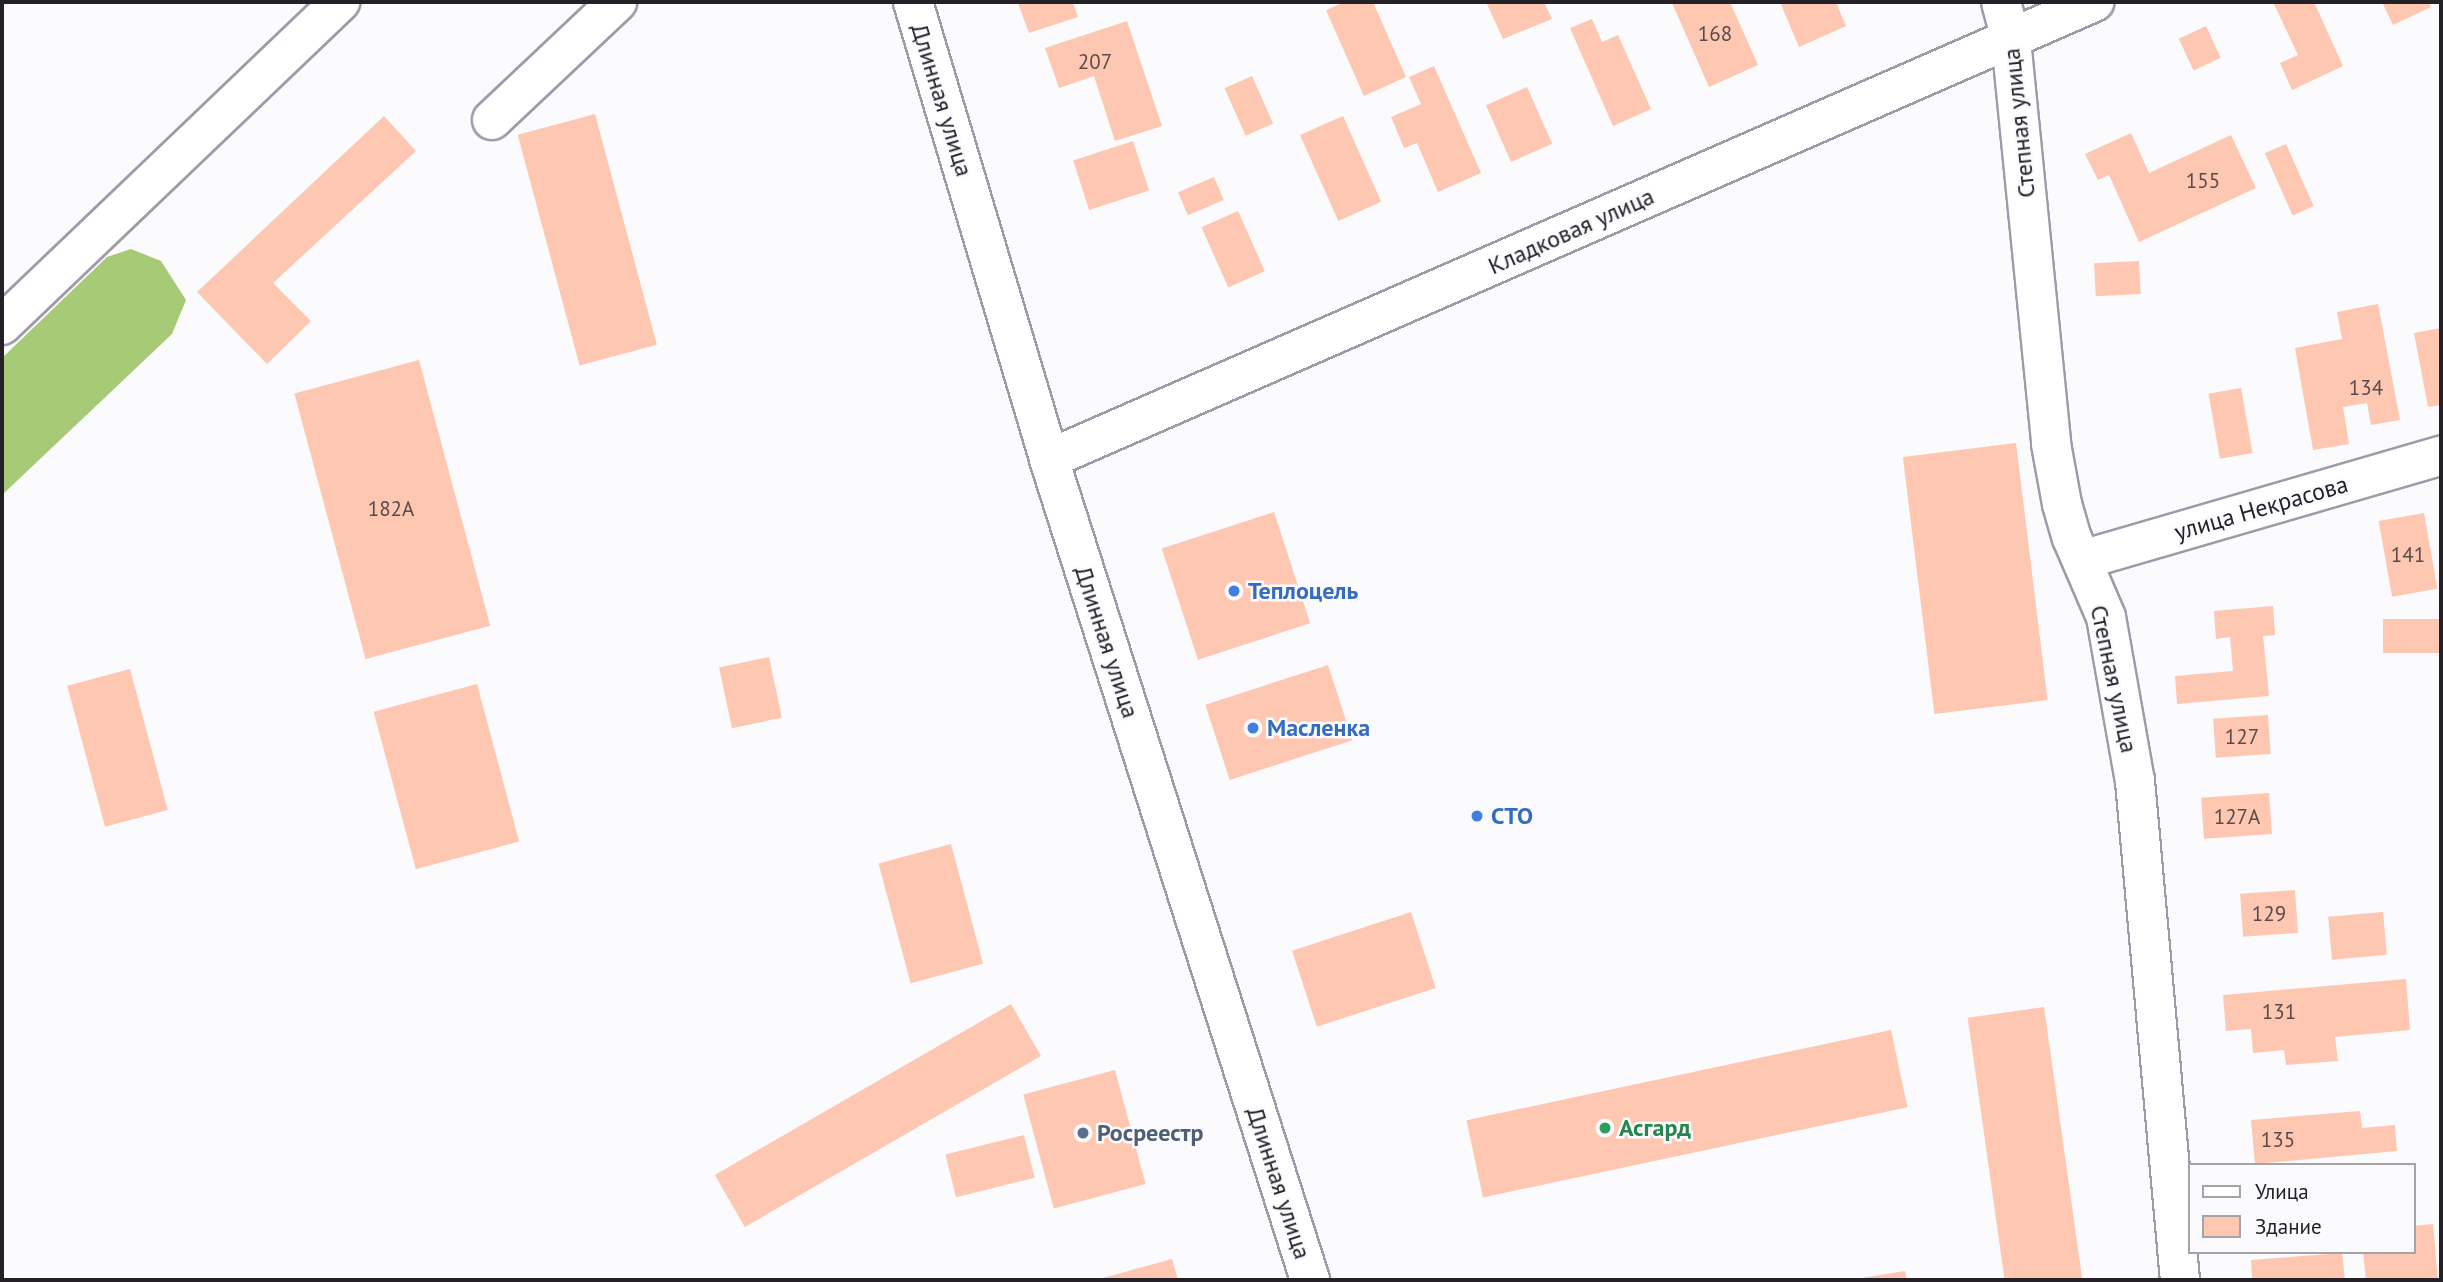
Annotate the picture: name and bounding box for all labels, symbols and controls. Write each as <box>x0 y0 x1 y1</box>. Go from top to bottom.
street label: Длинная улица <box>905 20 979 180</box>
house number: 168 <box>1698 21 1732 47</box>
street label: Степная улица <box>1997 47 2041 199</box>
house number: 207 <box>1078 49 1112 75</box>
house number: 155 <box>2186 168 2220 194</box>
street label: Кладковая улица <box>1484 182 1658 280</box>
house number: 134 <box>2349 375 2383 401</box>
street label: улица Некрасова <box>2171 469 2351 547</box>
house number: 182А <box>368 496 414 522</box>
house number: 141 <box>2391 542 2425 568</box>
street label: Длинная улица <box>1069 562 1145 722</box>
place label: Теплоцель <box>1248 577 1358 605</box>
marker: Теплоцель <box>1226 583 1242 599</box>
street label: Степная улица <box>2084 603 2144 755</box>
place label: Масленка <box>1267 714 1370 742</box>
marker: Масленка <box>1245 720 1261 736</box>
house number: 127 <box>2225 724 2259 750</box>
place label: СТО <box>1491 802 1533 830</box>
house number: 127А <box>2214 804 2260 830</box>
marker: СТО <box>1469 808 1485 824</box>
house number: 129 <box>2252 901 2286 927</box>
house number: 131 <box>2262 999 2296 1025</box>
street label: Длинная улица <box>1241 1103 1317 1263</box>
place label: Асгард <box>1619 1114 1691 1142</box>
place label: Росреестр <box>1097 1119 1204 1147</box>
marker: Асгард <box>1597 1120 1613 1136</box>
marker: Росреестр <box>1075 1125 1091 1141</box>
house number: 135 <box>2261 1127 2295 1153</box>
legend <box>2188 1163 2415 1254</box>
text: Улица <box>2255 1178 2309 1205</box>
text: Здание <box>2255 1213 2322 1240</box>

